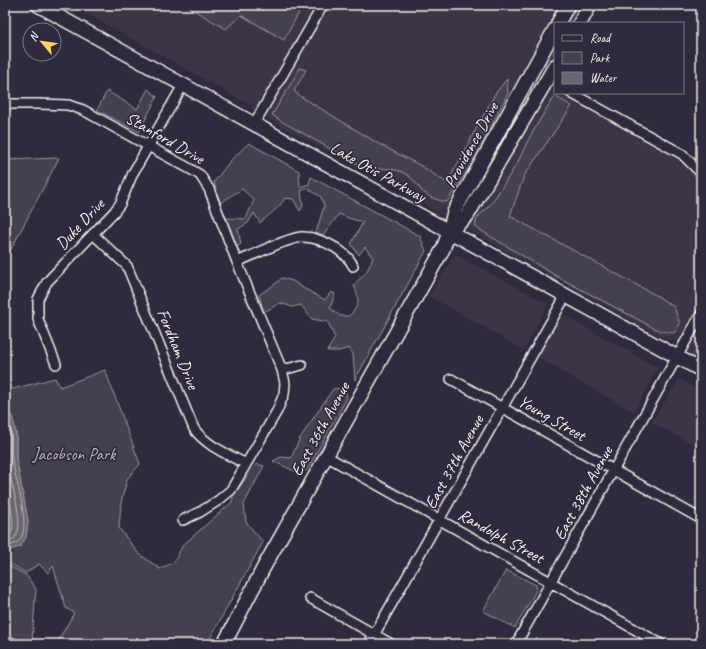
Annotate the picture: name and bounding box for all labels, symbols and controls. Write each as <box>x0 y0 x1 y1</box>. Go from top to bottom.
north arrow <box>22 22 62 62</box>
legend <box>554 22 684 94</box>
text: N <box>25 29 42 44</box>
text: Road <box>590 30 612 46</box>
text: Park <box>590 50 611 66</box>
text: Water <box>590 70 618 86</box>
street label: Providence Drive <box>439 97 504 191</box>
street label: Stanford Drive <box>122 107 209 170</box>
street label: Lake Otis Parkway <box>327 137 431 207</box>
street label: Duke Drive <box>51 193 110 254</box>
street label: Fordham Drive <box>152 306 204 394</box>
street label: East 36th Avenue <box>286 377 355 480</box>
street label: Young Street <box>515 390 591 447</box>
street label: East 37th Avenue <box>420 410 489 513</box>
street label: East 38th Avenue <box>549 441 618 544</box>
park label: Jacobson Park <box>32 444 117 465</box>
street label: Randolph Street <box>455 504 550 569</box>

